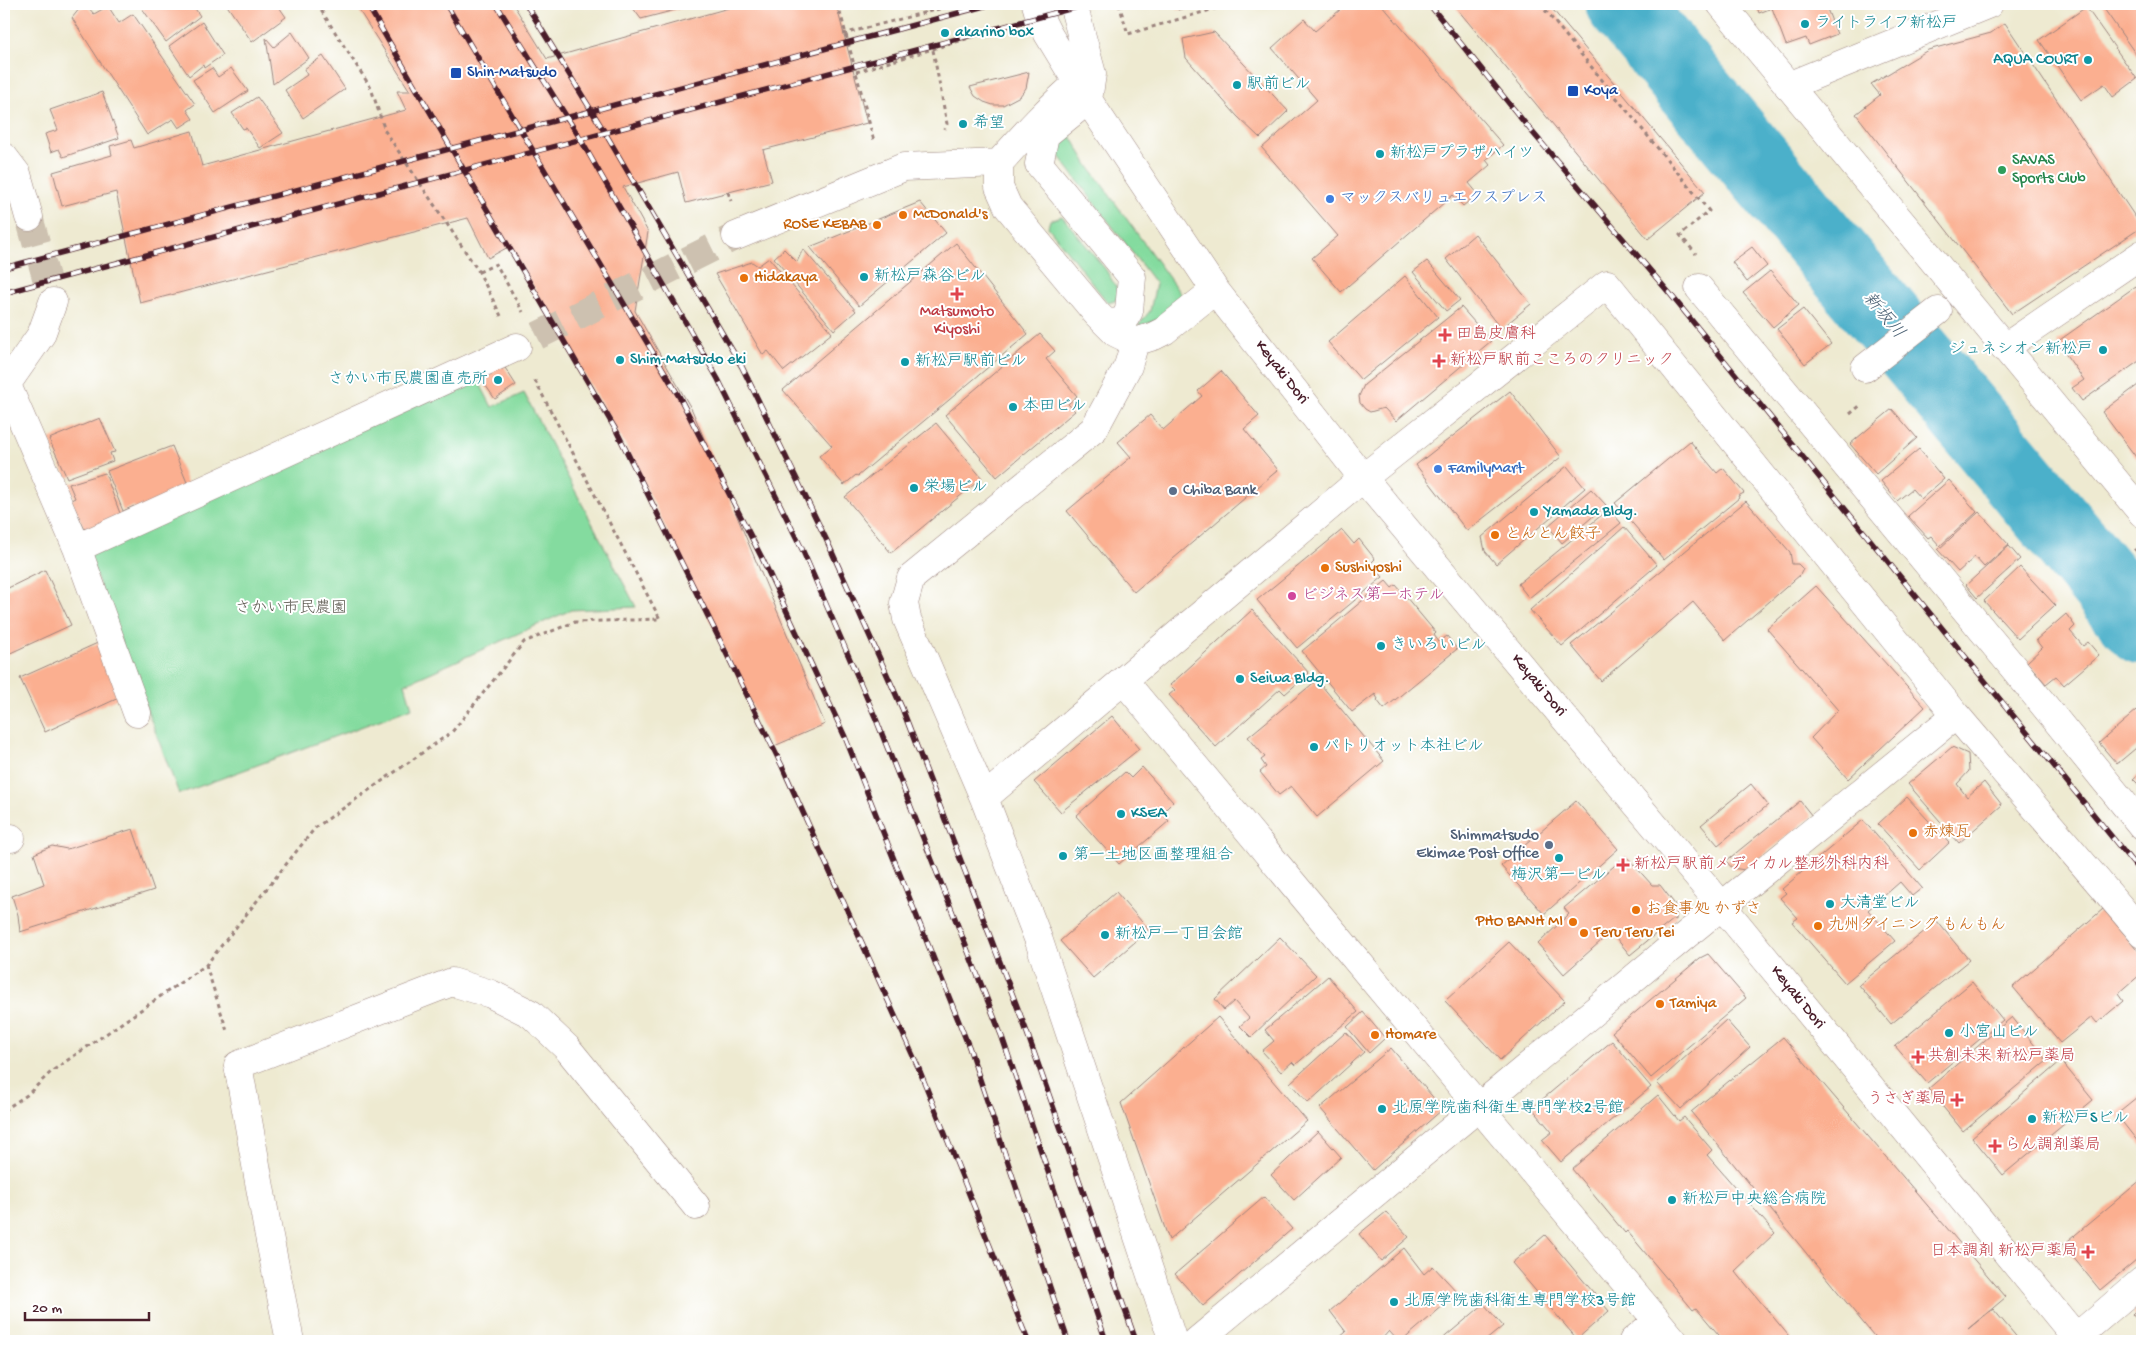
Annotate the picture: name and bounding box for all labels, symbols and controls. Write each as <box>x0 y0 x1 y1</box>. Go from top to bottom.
place label: ライトライフ新松戸 <box>1815 14 1958 34</box>
marker: ライトライフ新松戸 <box>1799 18 1811 30</box>
place label: akarino box <box>955 24 1034 43</box>
marker: akarino box <box>939 27 951 39</box>
place label: AQUA COURT <box>1993 51 2079 70</box>
marker: AQUA COURT <box>2082 54 2094 66</box>
place label: Shin-Matsudo <box>467 64 557 83</box>
marker: Shin-Matsudo <box>449 66 463 80</box>
place label: 駅前ビル <box>1247 75 1311 95</box>
marker: 駅前ビル <box>1231 79 1243 91</box>
place label: Koya <box>1584 82 1619 101</box>
marker: Koya <box>1566 84 1580 98</box>
place label: 希望 <box>973 114 1005 134</box>
marker: 希望 <box>957 118 969 130</box>
place label: 新松戸プラザハイツ <box>1390 144 1534 164</box>
marker: 新松戸プラザハイツ <box>1374 148 1386 160</box>
place label: SAVAS Sports Club <box>2012 152 2086 189</box>
marker: SAVAS Sports Club <box>1996 164 2008 176</box>
place label: マックスバリュエクスプレス <box>1340 189 1547 209</box>
marker: マックスバリュエクスプレス <box>1324 193 1336 205</box>
place label: McDonald's <box>913 206 989 225</box>
marker: McDonald's <box>897 209 909 221</box>
place label: ROSE KEBAB <box>783 216 868 235</box>
marker: ROSE KEBAB <box>871 219 883 231</box>
place label: 新松戸森谷ビル <box>874 266 986 287</box>
place label: Hidakaya <box>754 269 819 288</box>
marker: 新松戸森谷ビル <box>858 271 870 283</box>
marker: Hidakaya <box>738 272 750 284</box>
marker: Matsumoto Kiyoshi <box>951 288 963 300</box>
water label: 新坂川 <box>1858 288 1909 343</box>
place label: Matsumoto Kiyoshi <box>920 303 994 340</box>
place label: 田島皮膚科 <box>1456 324 1536 345</box>
marker: 田島皮膚科 <box>1438 328 1452 342</box>
street label: Keyaki Dori <box>1250 337 1312 409</box>
place label: ジュネシオン新松戸 <box>1949 340 2093 360</box>
marker: ジュネシオン新松戸 <box>2097 344 2109 356</box>
place label: Shim-Matsudo eki <box>630 351 746 370</box>
place label: 新松戸駅前こころのクリニック <box>1450 351 1674 371</box>
place label: 新松戸駅前ビル <box>915 352 1027 372</box>
marker: Shim-Matsudo eki <box>614 354 626 366</box>
marker: 新松戸駅前こころのクリニック <box>1432 354 1446 368</box>
marker: 新松戸駅前ビル <box>899 356 911 368</box>
place label: さかい市民農園直売所 <box>328 369 488 390</box>
marker: さかい市民農園直売所 <box>492 374 504 386</box>
place label: 本田ビル <box>1023 397 1087 417</box>
marker: 本田ビル <box>1007 401 1019 413</box>
place label: FamilyMart <box>1447 460 1525 479</box>
marker: FamilyMart <box>1432 463 1444 475</box>
place label: 栄場ビル <box>924 478 988 498</box>
marker: 栄場ビル <box>908 482 920 494</box>
place label: Chiba Bank <box>1183 482 1259 501</box>
marker: Chiba Bank <box>1167 485 1179 497</box>
place label: Yamada Bldg. <box>1542 503 1638 522</box>
marker: Yamada Bldg. <box>1528 506 1540 518</box>
place label: とんとん餃子 <box>1505 525 1601 545</box>
marker: とんとん餃子 <box>1489 529 1501 541</box>
place label: Sushiyoshi <box>1335 559 1402 578</box>
marker: Sushiyoshi <box>1319 562 1331 574</box>
place label: ビジネス第一ホテル <box>1302 585 1445 606</box>
marker: ビジネス第一ホテル <box>1286 590 1298 602</box>
park label: さかい市民農園 <box>235 598 347 619</box>
place label: きいろいビル <box>1391 636 1487 656</box>
marker: きいろいビル <box>1375 640 1387 652</box>
street label: Keyaki Dori <box>1506 651 1570 721</box>
place label: Seiwa Bldg. <box>1250 670 1329 689</box>
marker: Seiwa Bldg. <box>1234 673 1246 685</box>
place label: パトリオット本社ビル <box>1324 737 1484 757</box>
marker: パトリオット本社ビル <box>1308 741 1320 753</box>
place label: KSEA <box>1131 805 1168 824</box>
marker: KSEA <box>1115 808 1127 820</box>
place label: 赤煉瓦 <box>1923 822 1971 843</box>
place label: Shimmatsudo Ekimae Post Office <box>1416 827 1540 864</box>
marker: 赤煉瓦 <box>1907 827 1919 839</box>
marker: Shimmatsudo Ekimae Post Office <box>1543 839 1555 851</box>
place label: 第一土地区画整理組合 <box>1073 845 1233 866</box>
marker: 第一土地区画整理組合 <box>1057 850 1069 862</box>
marker: 梅沢第一ビル <box>1553 852 1565 864</box>
place label: 新松戸駅前メディカル整形外科内科 <box>1634 854 1889 875</box>
marker: 新松戸駅前メディカル整形外科内科 <box>1616 858 1630 872</box>
place label: 梅沢第一ビル <box>1511 865 1607 886</box>
place label: 大清堂ビル <box>1840 893 1920 914</box>
marker: 大清堂ビル <box>1824 898 1836 910</box>
place label: お食事処 かずさ <box>1646 899 1762 920</box>
marker: お食事処 かずさ <box>1630 904 1642 916</box>
place label: PHO BANH MI <box>1475 913 1563 932</box>
marker: PHO BANH MI <box>1567 916 1579 928</box>
place label: 九州ダイニング もんもん <box>1828 916 2006 936</box>
marker: 九州ダイニング もんもん <box>1812 920 1824 932</box>
place label: 新松戸一丁目会館 <box>1115 924 1243 945</box>
place label: Teru Teru Tei <box>1593 924 1675 943</box>
marker: Teru Teru Tei <box>1578 927 1590 939</box>
marker: 新松戸一丁目会館 <box>1099 929 1111 941</box>
street label: Keyaki Dori <box>1766 962 1828 1034</box>
place label: Tamiya <box>1669 995 1718 1014</box>
marker: Tamiya <box>1654 998 1666 1010</box>
place label: 小宮山ビル <box>1959 1023 2039 1043</box>
place label: Homare <box>1385 1026 1437 1045</box>
marker: 小宮山ビル <box>1943 1027 1955 1039</box>
marker: Homare <box>1369 1029 1381 1041</box>
place label: 共創未来 新松戸薬局 <box>1928 1046 2076 1067</box>
marker: 共創未来 新松戸薬局 <box>1912 1051 1924 1063</box>
place label: うさぎ薬局 <box>1867 1090 1947 1110</box>
marker: うさぎ薬局 <box>1951 1094 1963 1106</box>
place label: 北原学院歯科衛生専門学校2号館 <box>1392 1098 1624 1119</box>
marker: 北原学院歯科衛生専門学校2号館 <box>1376 1103 1388 1115</box>
place label: 新松戸Sビル <box>2042 1109 2129 1129</box>
marker: 新松戸Sビル <box>2026 1113 2038 1125</box>
place label: らん調剤薬局 <box>2005 1136 2101 1156</box>
marker: らん調剤薬局 <box>1989 1140 2001 1152</box>
place label: 新松戸中央総合病院 <box>1682 1190 1826 1210</box>
marker: 新松戸中央総合病院 <box>1666 1194 1678 1206</box>
place label: 日本調剤 新松戸薬局 <box>1930 1242 2078 1262</box>
marker: 日本調剤 新松戸薬局 <box>2082 1246 2094 1258</box>
scale bar <box>25 1290 149 1322</box>
place label: 北原学院歯科衛生専門学校3号館 <box>1404 1291 1636 1312</box>
marker: 北原学院歯科衛生専門学校3号館 <box>1388 1296 1400 1308</box>
text: 20 m <box>32 1300 62 1318</box>

